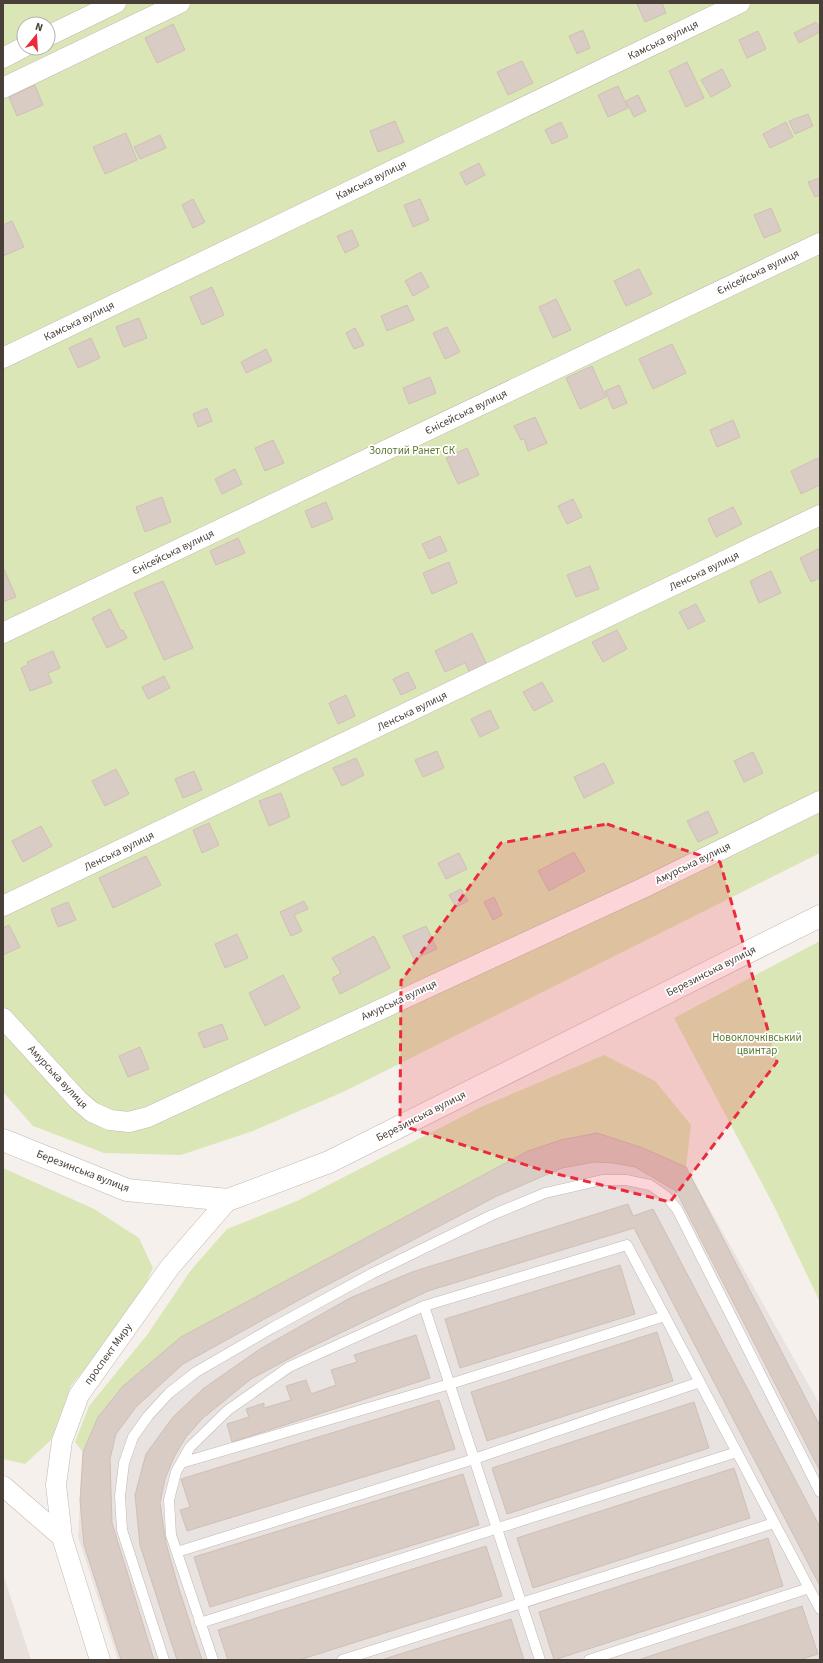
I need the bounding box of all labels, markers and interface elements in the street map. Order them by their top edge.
north arrow [16,16,56,56]
street label: Камська вулиця [625,16,701,64]
text: N [33,19,45,35]
street label: Камська вулиця [333,156,409,204]
street label: Єнісейська вулиця [714,246,802,298]
street label: Камська вулиця [41,297,117,345]
street label: Єнісейська вулиця [422,386,510,438]
park label: Золотий Ранет СК [369,443,456,458]
street label: Єнісейська вулиця [129,526,217,578]
street label: Ленська вулиця [666,547,742,595]
street label: Ленська вулиця [374,687,450,735]
street label: Ленська вулиця [81,827,157,875]
street label: Амурська вулиця [653,838,733,888]
street label: Березинська вулиця [664,942,758,1000]
street label: Амурська вулиця [359,976,439,1024]
park label: Новоклочківський цвинтар [712,1030,802,1058]
street label: Амурська вулиця [24,1042,92,1112]
street label: Березинська вулиця [374,1087,468,1145]
street label: Березинська вулиця [34,1146,132,1196]
street label: проспект Миру [81,1320,135,1388]

